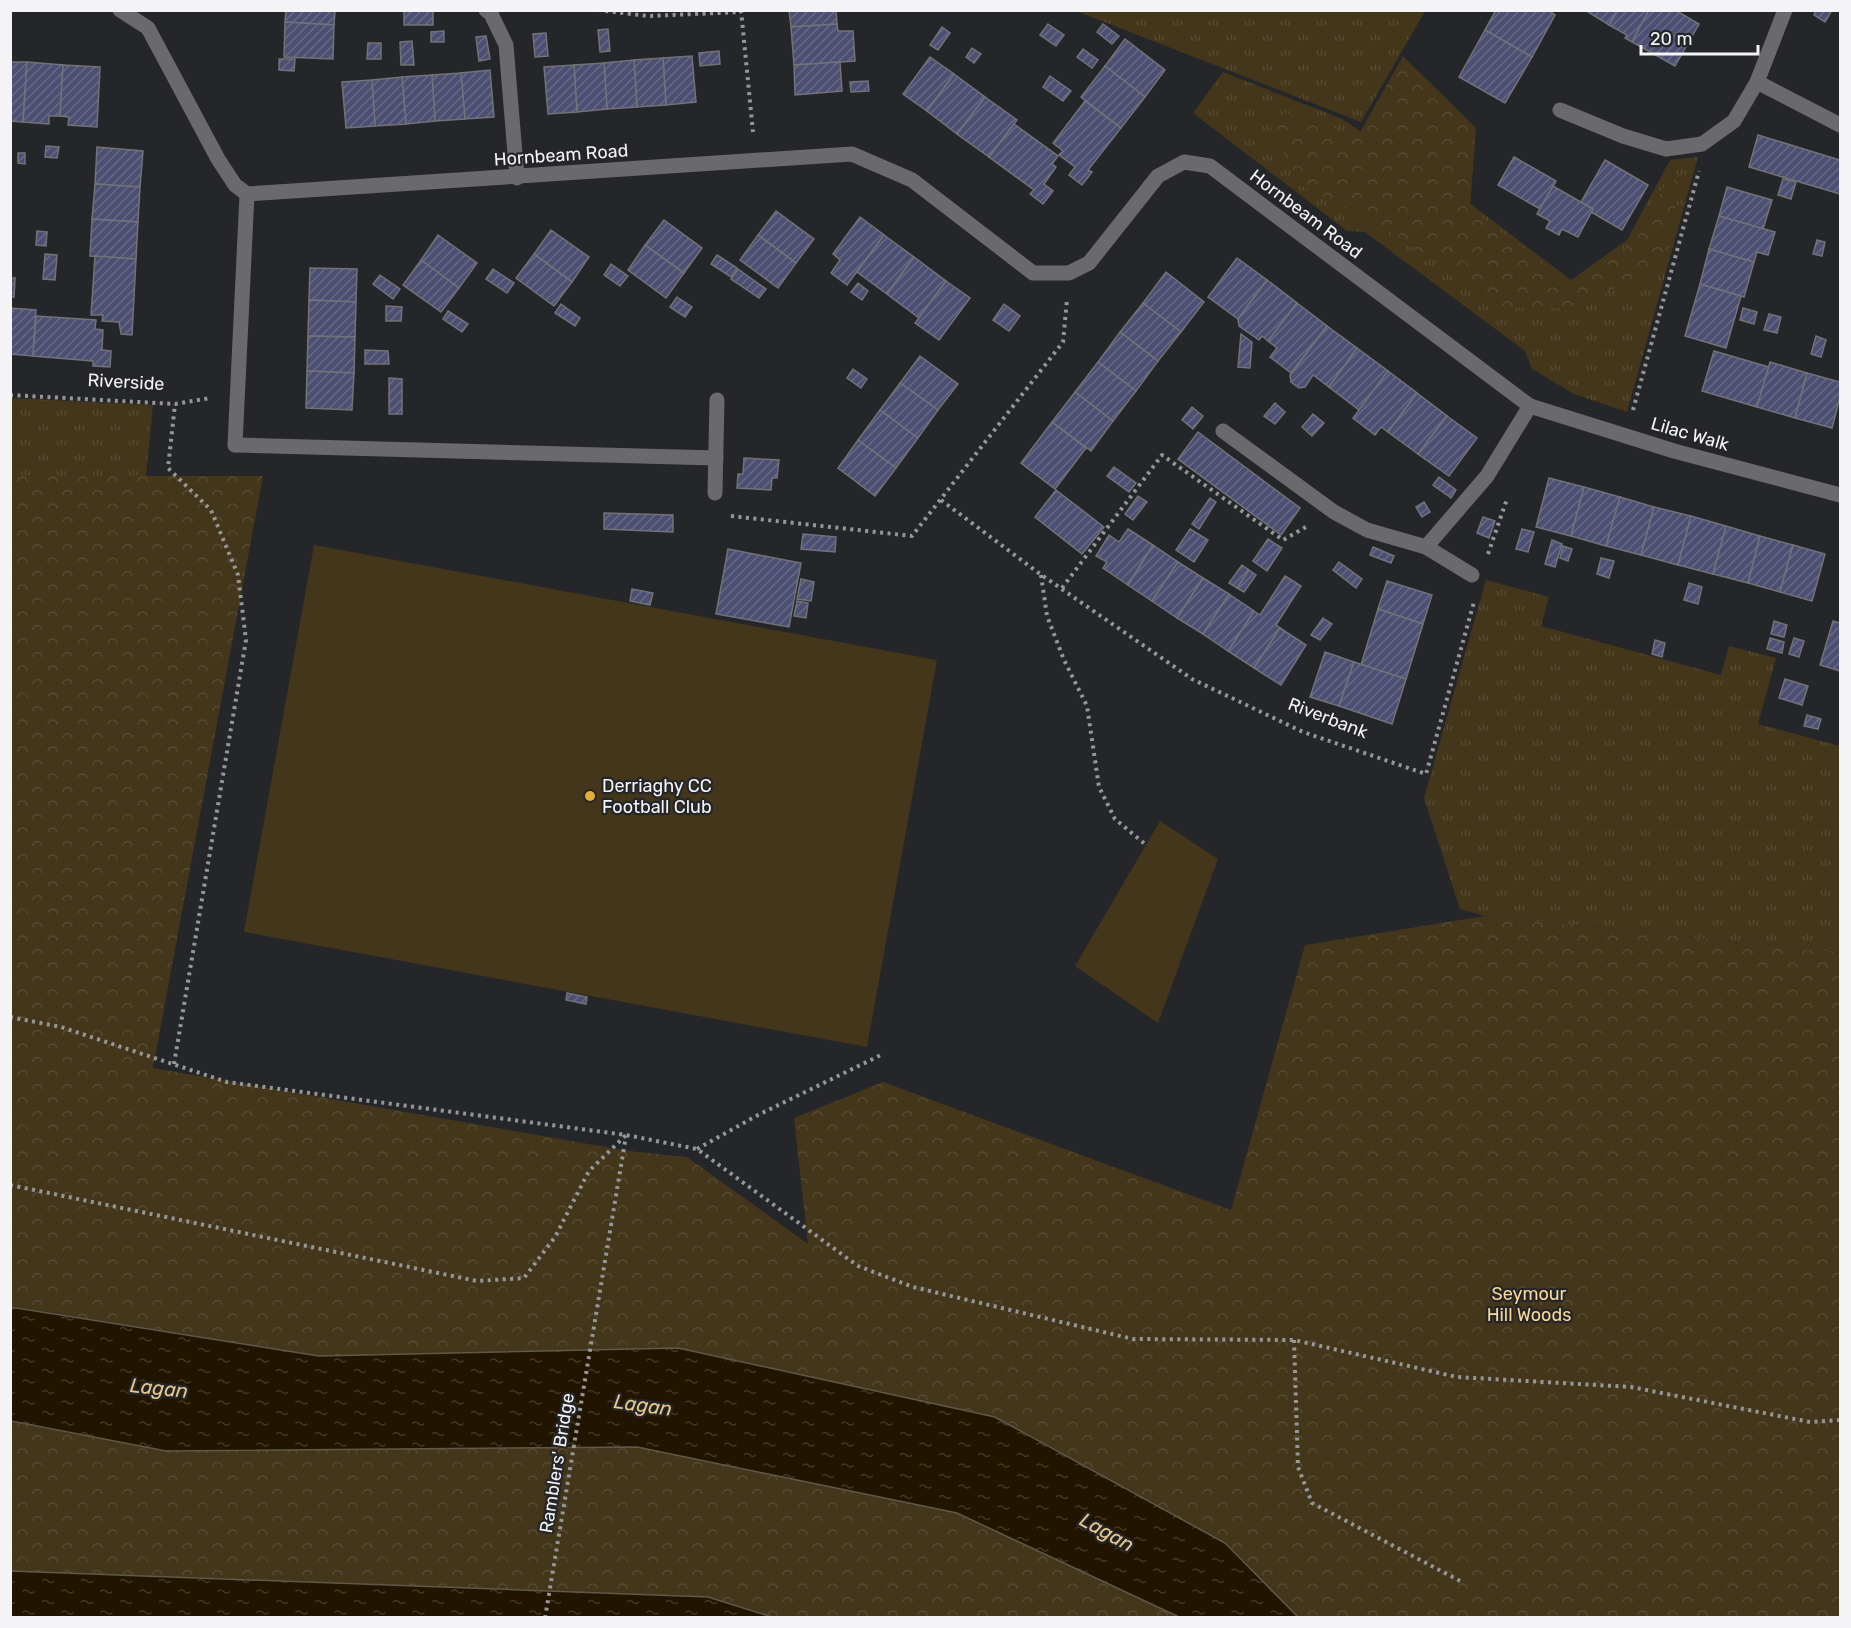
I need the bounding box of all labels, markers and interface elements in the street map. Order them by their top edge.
scale bar [1641,18,1758,56]
text: 20 m [1650,28,1692,50]
street label: Hornbeam Road [493,139,629,171]
street label: Hornbeam Road [1246,165,1366,263]
street label: Riverside [87,369,165,395]
street label: Lilac Walk [1648,412,1732,456]
street label: Riverbank [1285,693,1372,743]
place label: Derriaghy CC Football Club [602,775,712,818]
marker: Derriaghy CC Football Club [583,789,597,803]
park label: Seymour Hill Woods [1487,1283,1571,1326]
water label: Lagan [129,1373,189,1403]
water label: Lagan [612,1389,674,1421]
street label: Ramblers' Bridge [535,1391,579,1535]
water label: Lagan [1076,1507,1138,1557]

